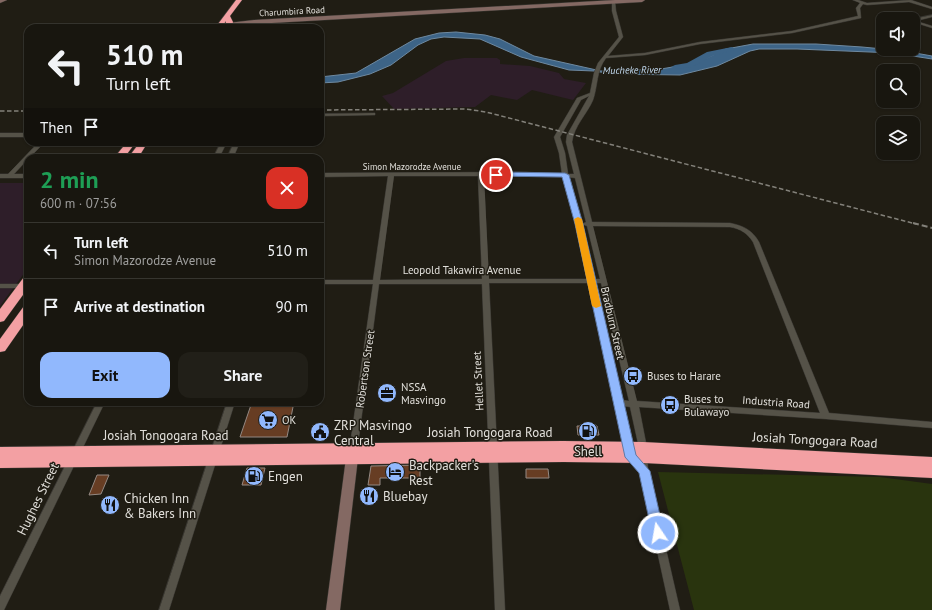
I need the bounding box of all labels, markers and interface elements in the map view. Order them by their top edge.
street label: Charumbira Road [259,4,325,18]
map controls [876,12,920,160]
button: sound [876,12,920,56]
text: 510 m [106,36,183,73]
icon: left [40,40,92,92]
water label: Mucheke River [603,63,662,77]
button: search [876,64,920,108]
text: Turn left [106,72,171,95]
icon: arrive [80,116,102,138]
button: layers [876,116,920,160]
text: Then [40,118,72,137]
pin [479,158,513,192]
street label: Simon Mazorodze Avenue [363,161,462,172]
text: 2 min [40,164,99,195]
icon: arrive [485,164,507,186]
button: close [266,167,308,209]
text: 600 m · 07:56 [40,195,117,212]
text: Turn left [74,233,128,252]
icon: left [40,240,62,262]
text: 510 m [267,241,308,260]
text: Simon Mazorodze Avenue [74,252,216,269]
street label: Leopold Takawira Avenue [403,263,522,277]
street label: Bradburn Street [598,285,628,361]
icon: arrive [40,296,62,318]
text: Arrive at destination [74,297,205,316]
text: 90 m [275,297,308,316]
street label: Robertson Street [353,329,377,409]
street label: Hellet Street [469,351,487,411]
button: Exit [40,352,170,398]
button: Share [178,352,308,398]
bus stop icon: Buses to Harare [622,365,644,387]
place label: Buses to Harare [647,369,721,383]
place label: NSSA Masvingo [401,380,446,407]
office icon: NSSA Masvingo [376,382,398,404]
place label: Buses to Bulawayo [684,392,730,419]
street label: Industria Road [742,393,810,411]
bus stop icon: Buses to Bulawayo [659,394,681,416]
supermarket icon: OK [257,409,279,431]
place label: OK [282,413,297,427]
place label: ZRP Masvingo Central [334,417,412,449]
fuel station icon: Shell [577,420,599,442]
public building icon: ZRP Masvingo Central [309,421,331,443]
street label: Josiah Tongogara Road [426,424,553,441]
street label: Josiah Tongogara Road [102,427,229,444]
street label: Josiah Tongogara Road [751,428,878,452]
place label: Shell [574,443,602,460]
place label: Backpacker's Rest [409,457,479,489]
street label: Hughes Street [13,459,63,538]
hotel icon: Backpacker's Rest [384,461,406,483]
fuel station icon: Engen [243,465,265,487]
place label: Engen [268,468,303,485]
restaurant icon: Bluebay [358,485,380,507]
place label: Bluebay [383,488,428,505]
place label: Chicken Inn & Bakers Inn [124,490,196,522]
restaurant icon: Chicken Inn & Bakers Inn [99,494,121,516]
position arrow [637,512,679,554]

